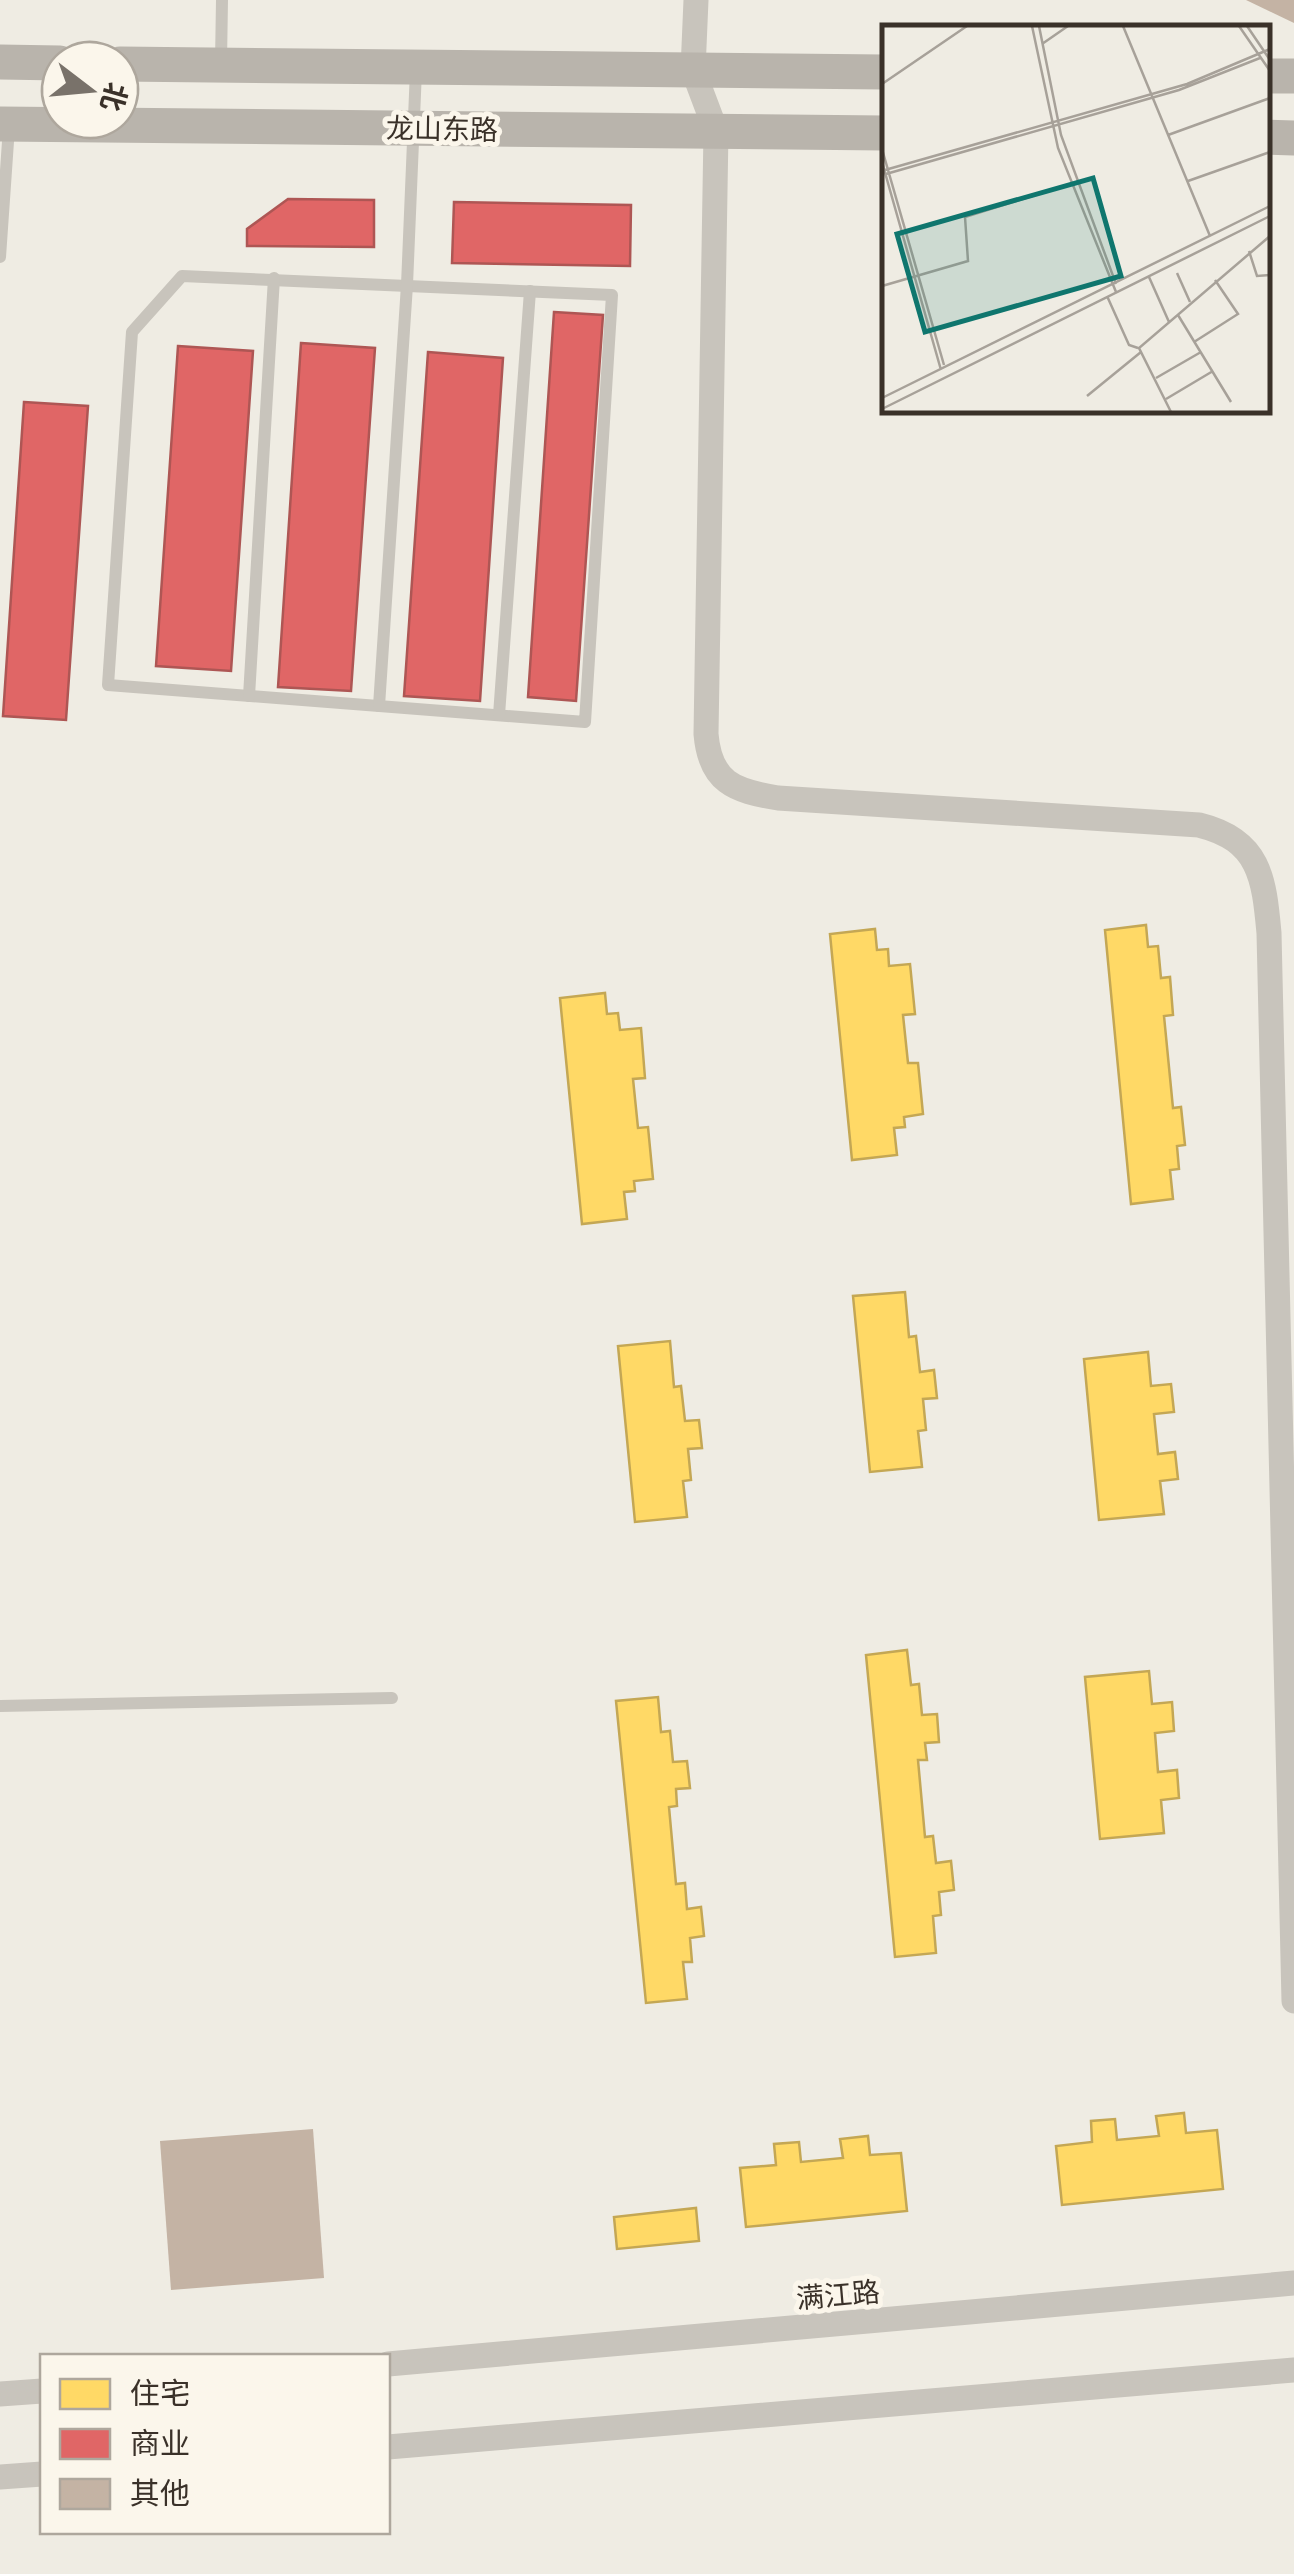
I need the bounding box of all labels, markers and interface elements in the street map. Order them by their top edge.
inset map [882,25,1269,412]
north arrow [40,40,140,140]
text: 北 [94,79,134,115]
street label: 龙山东路 [386,111,498,147]
street label: 满江路 [795,2274,881,2316]
legend [40,2354,390,2534]
text: 住宅 [130,2375,190,2412]
text: 商业 [130,2425,190,2462]
text: 其他 [130,2475,190,2512]

